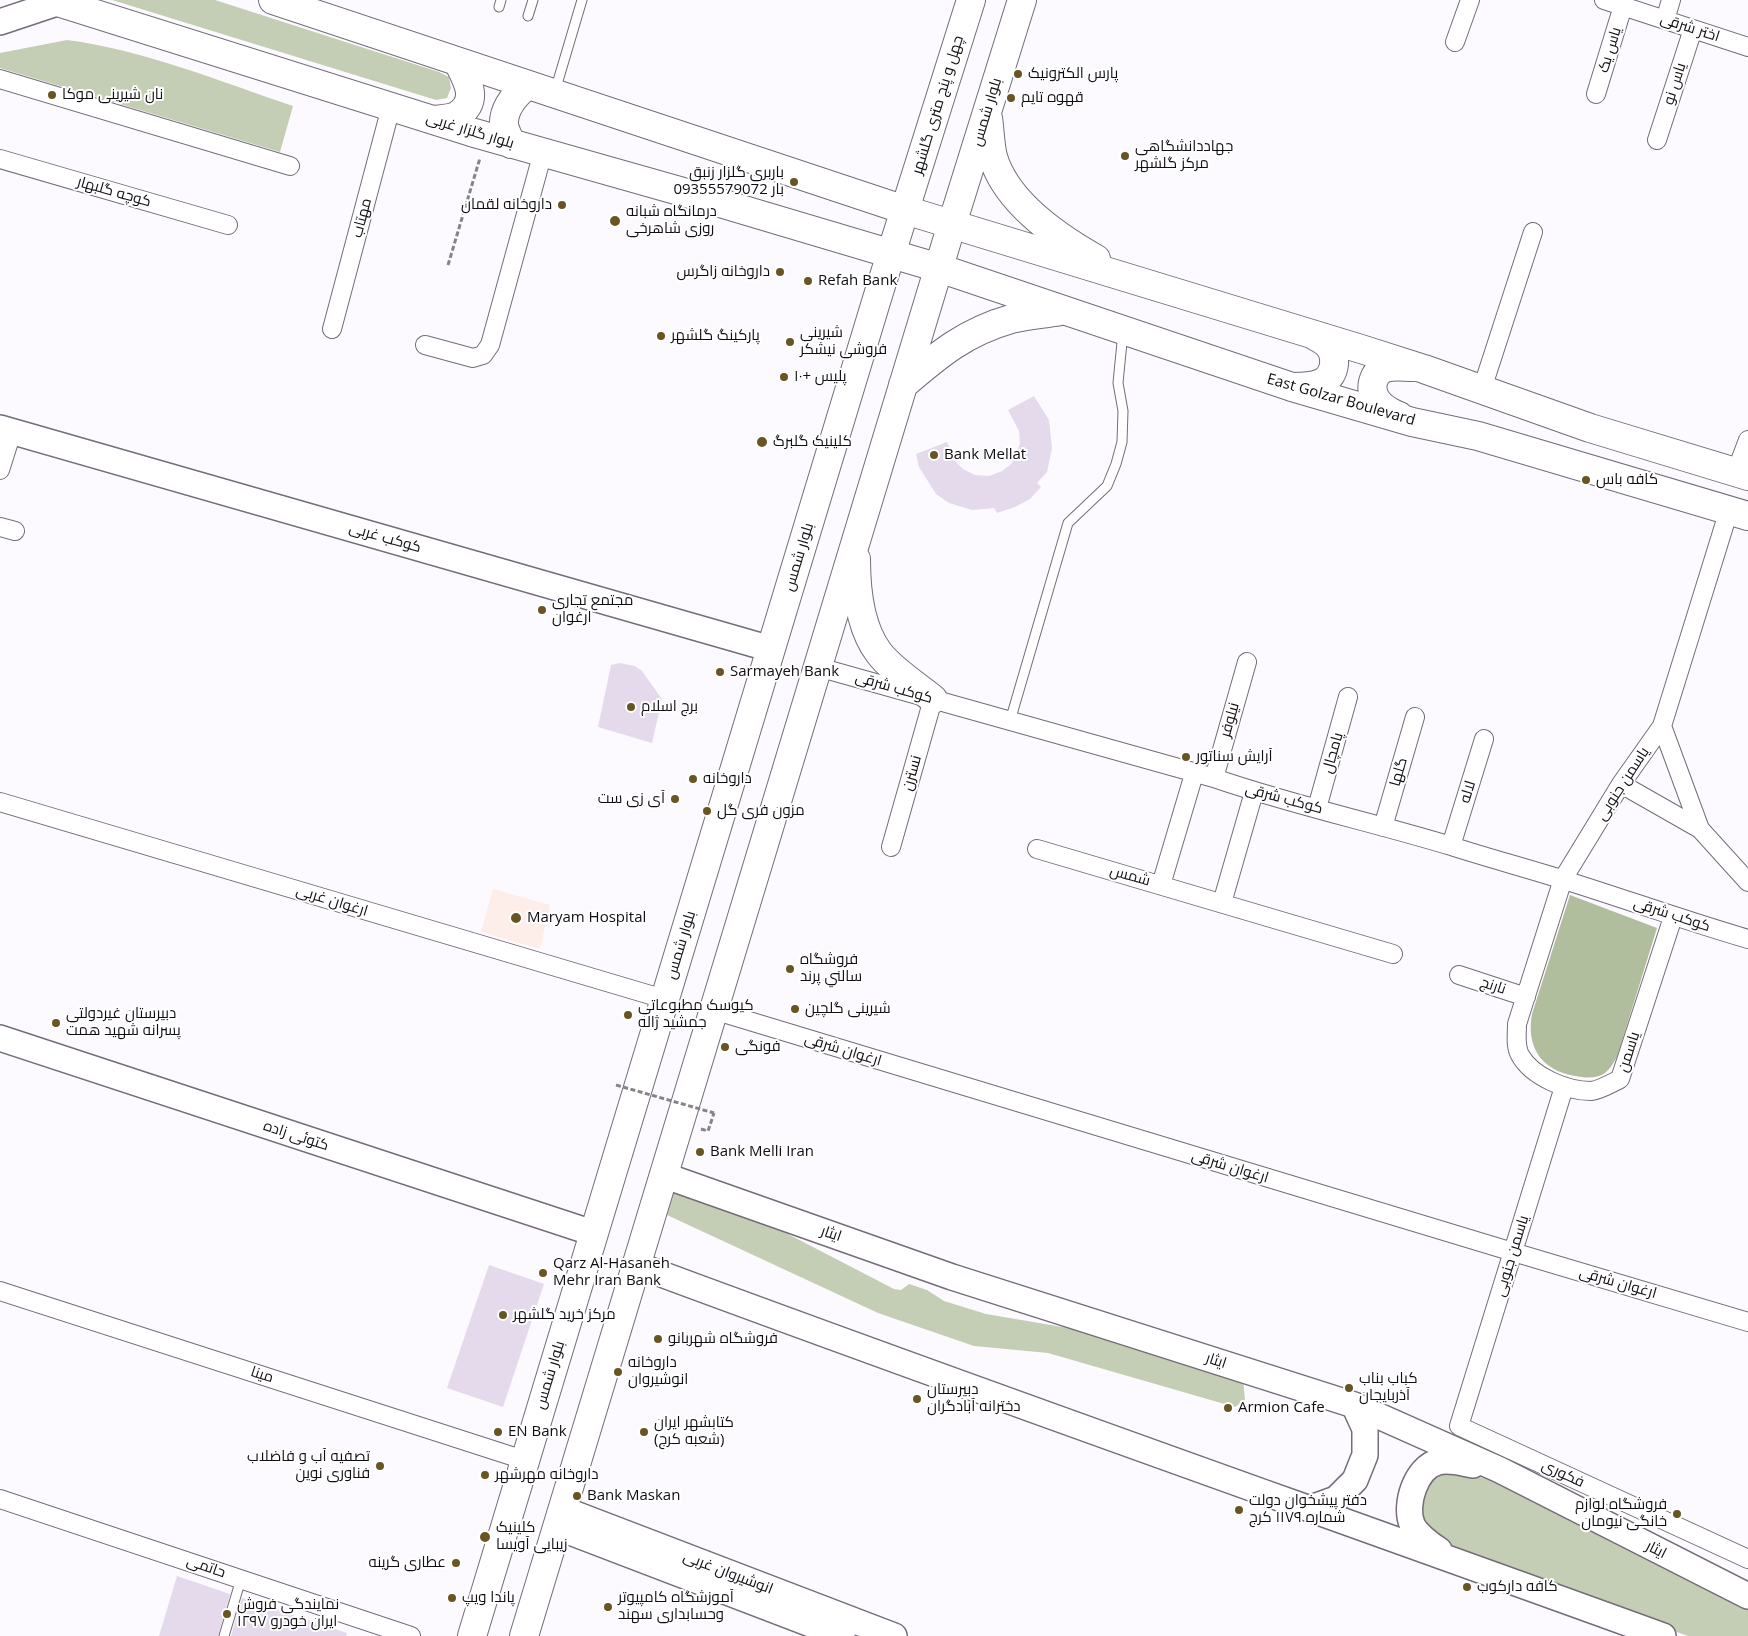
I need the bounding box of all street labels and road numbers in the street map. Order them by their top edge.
street label: اختر شرقی [1658,10,1722,46]
street label: یاس یک [1595,25,1625,75]
street label: چهل و پنج متری گلشهر [908,33,968,177]
street label: یاس نو [1660,61,1690,107]
street label: بلوار شمس [968,76,1006,148]
street label: بلوار گلزار غربی [424,109,516,153]
street label: کوچه گلبهار [75,173,153,211]
street label: مهتاب [348,196,376,240]
street label: East Golzar Boulevard [1265,370,1417,430]
street label: کوکب غربی [347,519,423,557]
street label: بلوار شمس [780,521,818,593]
street label: کوکب شرقی [853,668,935,708]
street label: نیلوفر [1216,701,1244,739]
street label: پامچال [1319,731,1347,775]
street label: یاسمن جنوبی [1593,744,1653,824]
street label: نسترن [898,753,926,793]
street label: گلها [1386,756,1412,788]
street label: لاله [1456,779,1480,805]
street label: کوکب شرقی [1243,780,1325,818]
street label: شمس [1108,862,1152,890]
street label: ارغوان غربی [294,882,370,920]
street label: کوکب شرقی [1631,894,1713,936]
street label: بلوار شمس [662,909,700,981]
street label: نارنج [1478,973,1508,999]
street label: ارغوان شرقی [802,1030,884,1070]
street label: یاسمن [1614,1030,1644,1074]
street label: کتوئی زاده [261,1117,331,1155]
street label: ارغوان شرقی [1189,1147,1271,1187]
street label: یاسمن جنوبی [1491,1213,1533,1299]
street label: ایثار [818,1222,844,1246]
street label: ارغوان شرقی [1577,1263,1659,1303]
street label: بلوار شمس [531,1339,569,1411]
street label: ایثار [1203,1349,1229,1373]
street label: مینا [248,1363,276,1387]
street label: فکوری [1539,1456,1587,1492]
street label: ایثار [1643,1537,1669,1563]
street label: انوشیروان غربی [681,1548,775,1598]
street label: حاتمی [184,1552,228,1582]

